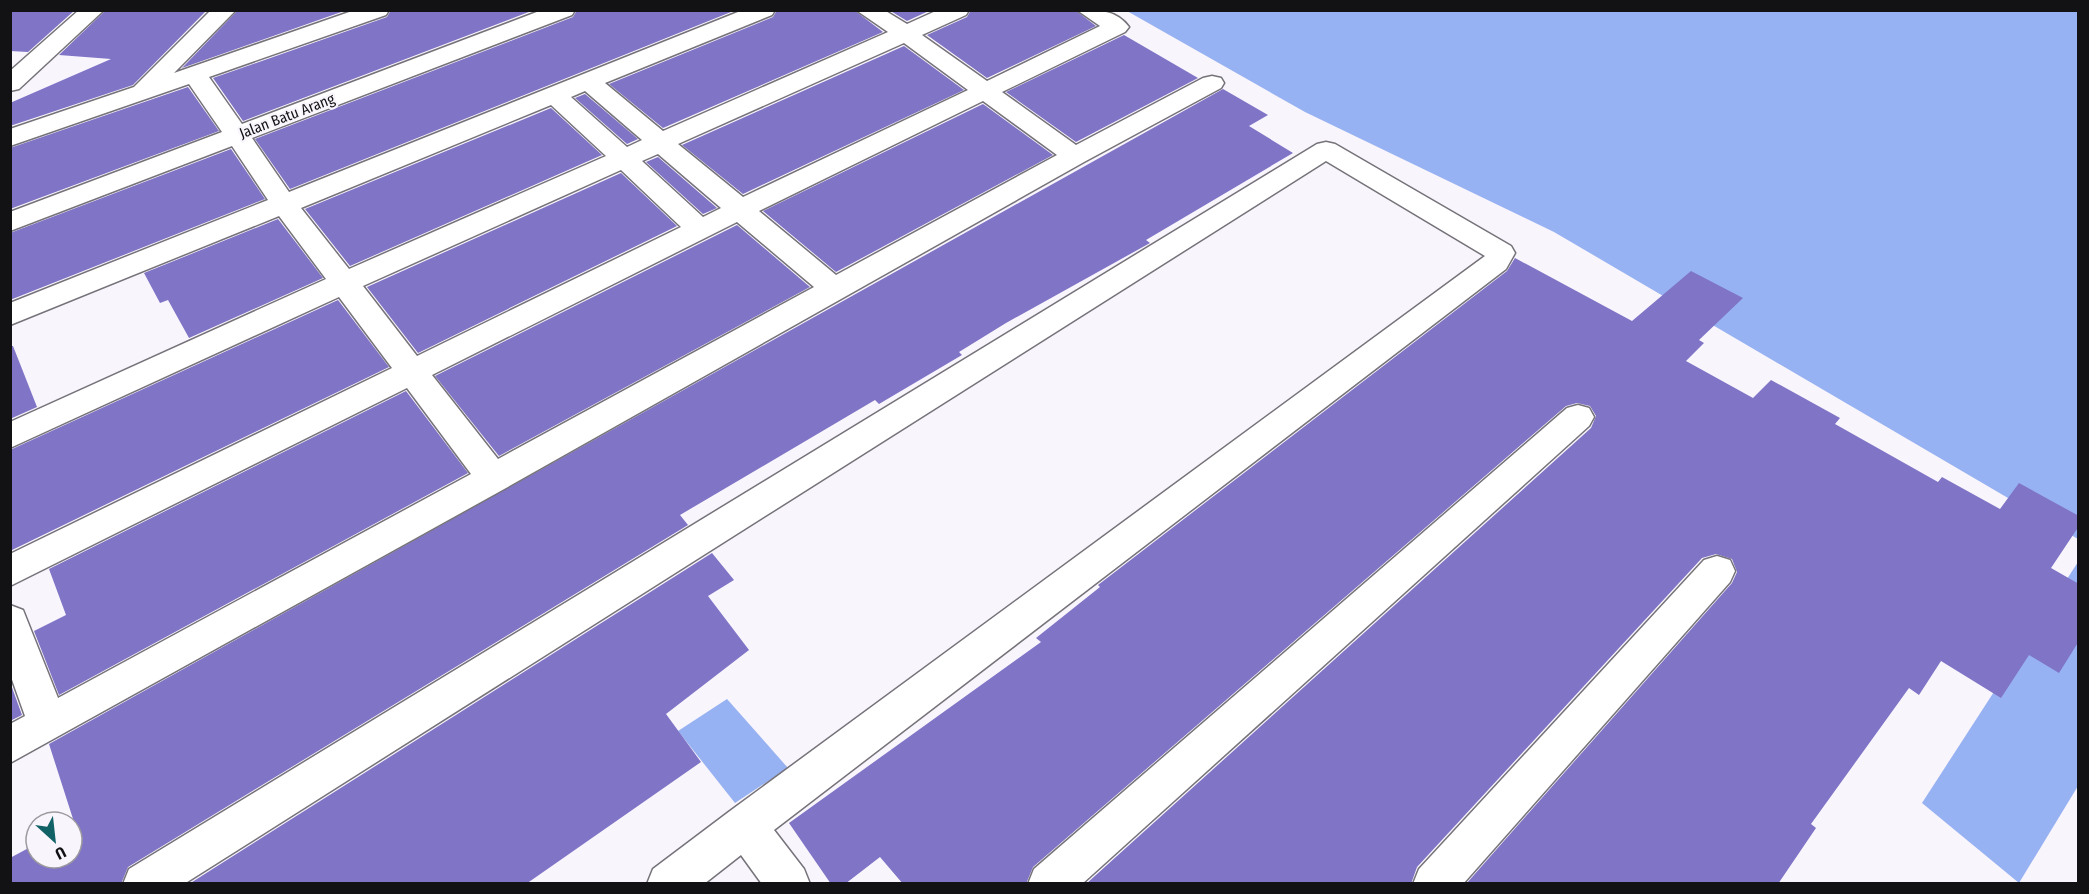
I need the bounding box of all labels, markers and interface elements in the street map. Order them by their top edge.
street label: Jalan Batu Arang [237,90,337,142]
north arrow [24,810,84,870]
text: U [52,842,69,864]

